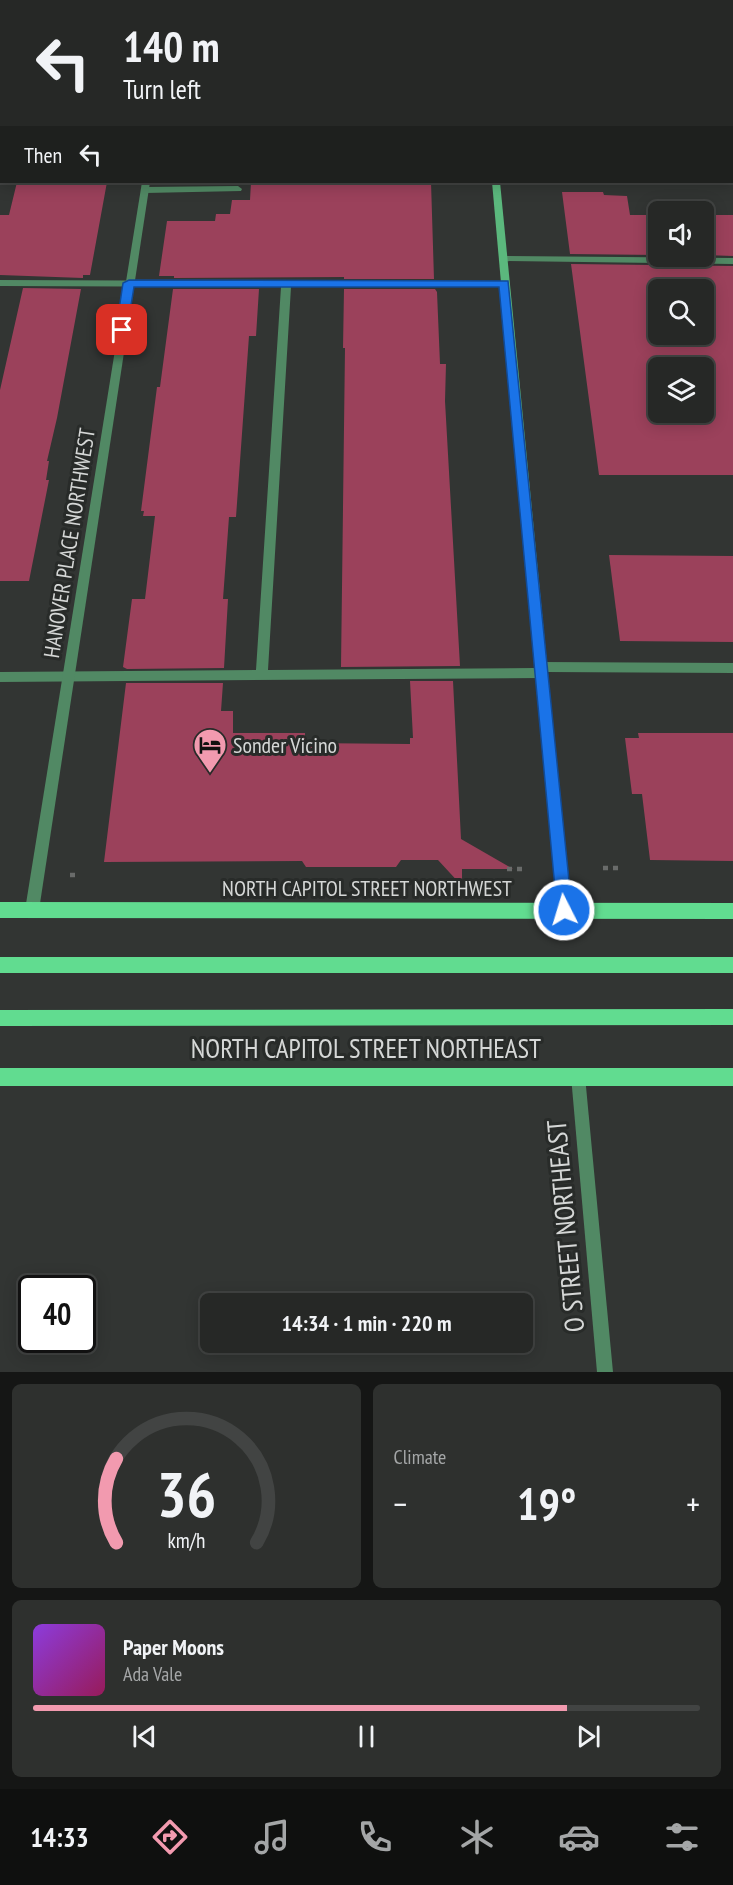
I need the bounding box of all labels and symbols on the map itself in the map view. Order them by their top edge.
pin [96,304,147,355]
street label: HANOVER PLACE NORTHWEST [37,426,101,660]
hotel icon: Sonder Vicino [192,727,228,774]
place label: Sonder Vicino [233,731,337,759]
street label: NORTH CAPITOL STREET NORTHWEST [222,874,512,902]
position arrow [532,878,596,942]
street label: NORTH CAPITOL STREET NORTHEAST [191,1031,541,1065]
street label: O STREET NORTHEAST [539,1119,591,1334]
speed limit sign: 40 [18,1275,96,1353]

